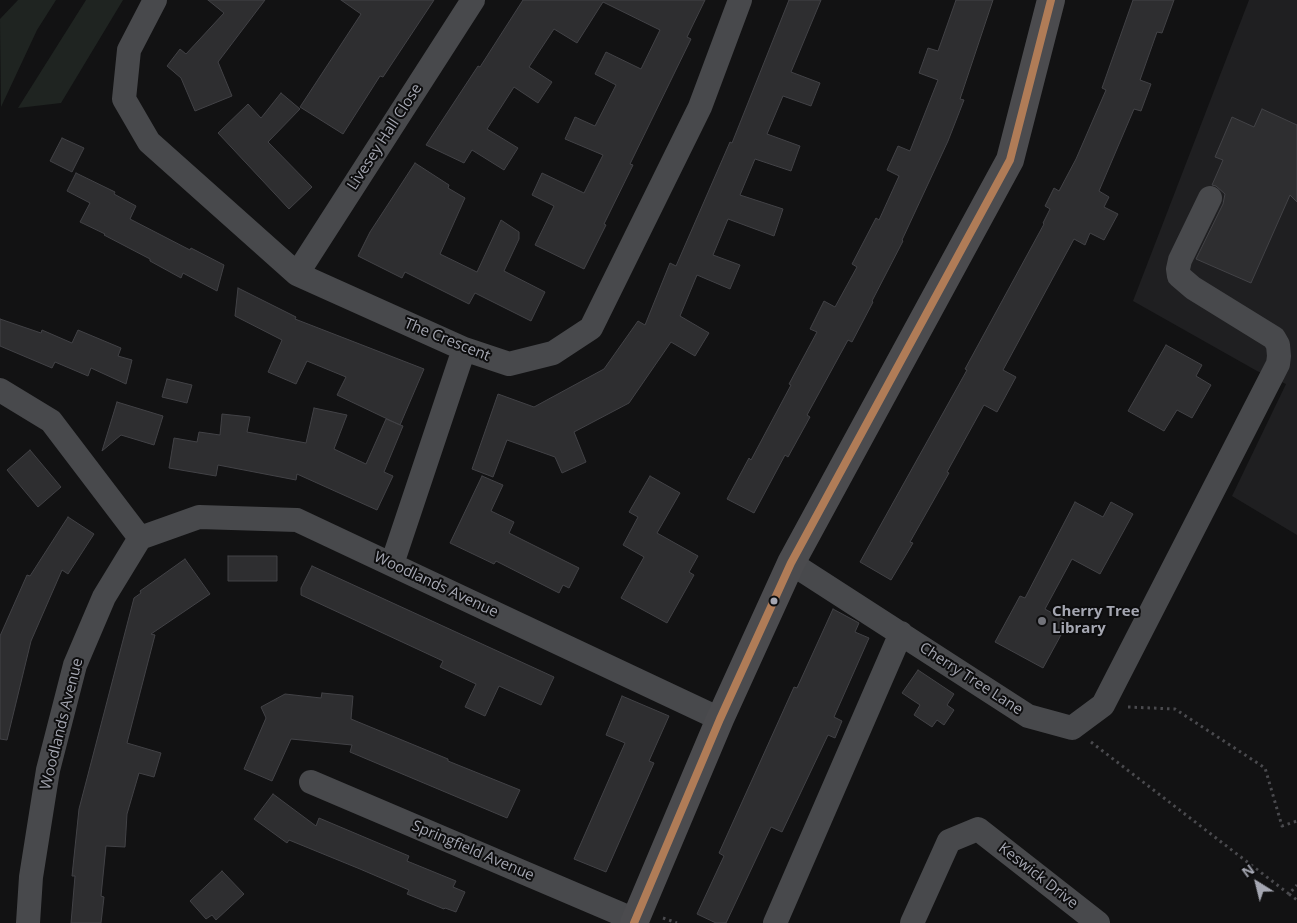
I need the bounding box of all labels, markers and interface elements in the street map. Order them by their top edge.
street label: Livesey Hall Close [344,80,426,194]
street label: The Crescent [401,315,493,365]
street label: Woodlands Avenue [371,548,501,622]
unlabelled marker [769,596,779,606]
place label: Cherry Tree Library [1052,603,1140,638]
marker: Cherry Tree Library [1036,615,1048,627]
street label: Cherry Tree Lane [916,639,1026,719]
street label: Woodlands Avenue [37,656,87,792]
street label: Springfield Avenue [409,817,537,885]
street label: Keswick Drive [995,839,1081,913]
north arrow [1232,858,1282,908]
text: N [1238,859,1258,881]

